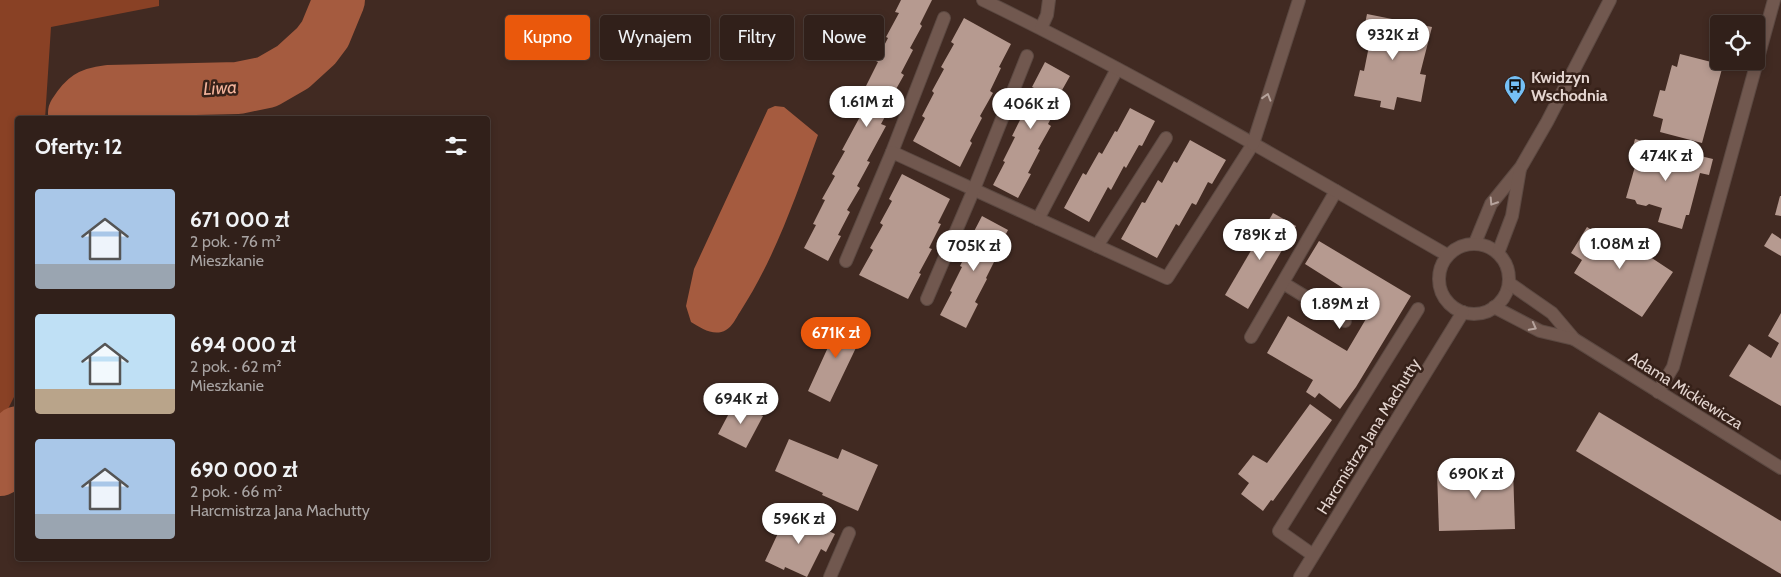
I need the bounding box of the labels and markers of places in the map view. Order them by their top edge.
pin: 932K zł [1347,18,1439,61]
place label: Kwidzyn Wschodnia [1531,68,1608,105]
bus stop icon: Kwidzyn Wschodnia [1503,74,1527,105]
pin: 1.61M zł [815,86,919,128]
pin: 406K zł [985,88,1077,130]
pin: 474K zł [1620,140,1712,182]
pin: 789K zł [1214,218,1306,261]
pin: 1.08M zł [1568,228,1672,270]
pin: 705K zł [928,230,1020,272]
pin: 1.89M zł [1288,288,1392,330]
pin: 671K zł [790,316,882,359]
pin: 694K zł [695,382,787,425]
pin: 690K zł [1430,458,1522,500]
pin: 596K zł [753,502,845,545]

